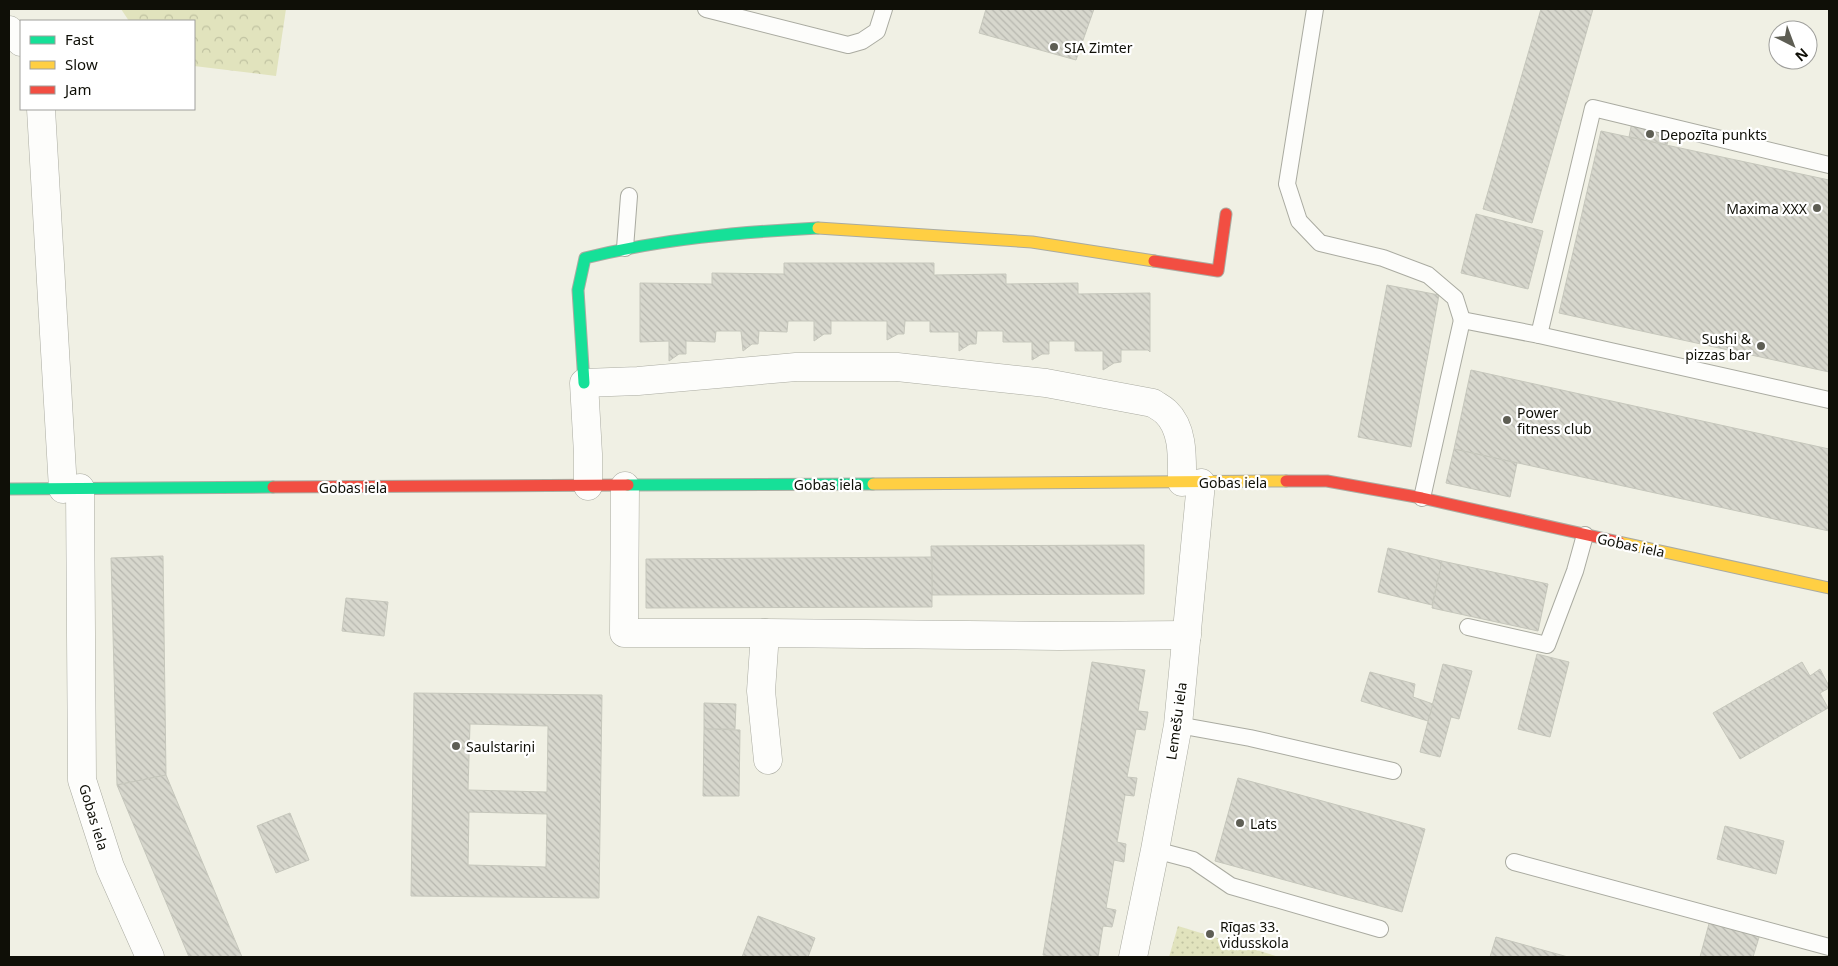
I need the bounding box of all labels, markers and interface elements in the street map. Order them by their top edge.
legend [20,20,195,110]
north arrow [1768,20,1818,70]
text: Fast [65,29,94,49]
place label: SIA Zimter [1064,38,1133,57]
marker: SIA Zimter [1048,41,1060,53]
text: N [1791,44,1813,66]
text: Slow [65,54,98,74]
text: Jam [63,79,92,99]
place label: Depozīta punkts [1660,125,1767,144]
marker: Depozīta punkts [1644,128,1656,140]
place label: Maxima XXX [1726,199,1808,218]
marker: Maxima XXX [1811,202,1823,214]
place label: Sushi & pizzas bar [1685,329,1752,364]
marker: Sushi & pizzas bar [1755,340,1767,352]
place label: Power fitness club [1517,403,1592,438]
marker: Power fitness club [1501,414,1513,426]
street label: Gobas iela [1199,473,1267,492]
street label: Gobas iela [794,475,862,494]
street label: Gobas iela [319,478,387,497]
street label: Gobas iela [1596,529,1666,561]
street label: Lemešu iela [1161,681,1191,761]
place label: Saulstariņi [466,737,535,756]
marker: Saulstariņi [450,740,462,752]
street label: Gobas iela [75,781,113,853]
place label: Lats [1250,814,1277,833]
marker: Lats [1234,817,1246,829]
place label: Rīgas 33. vidusskola [1220,917,1289,952]
marker: Rīgas 33. vidusskola [1204,928,1216,940]

